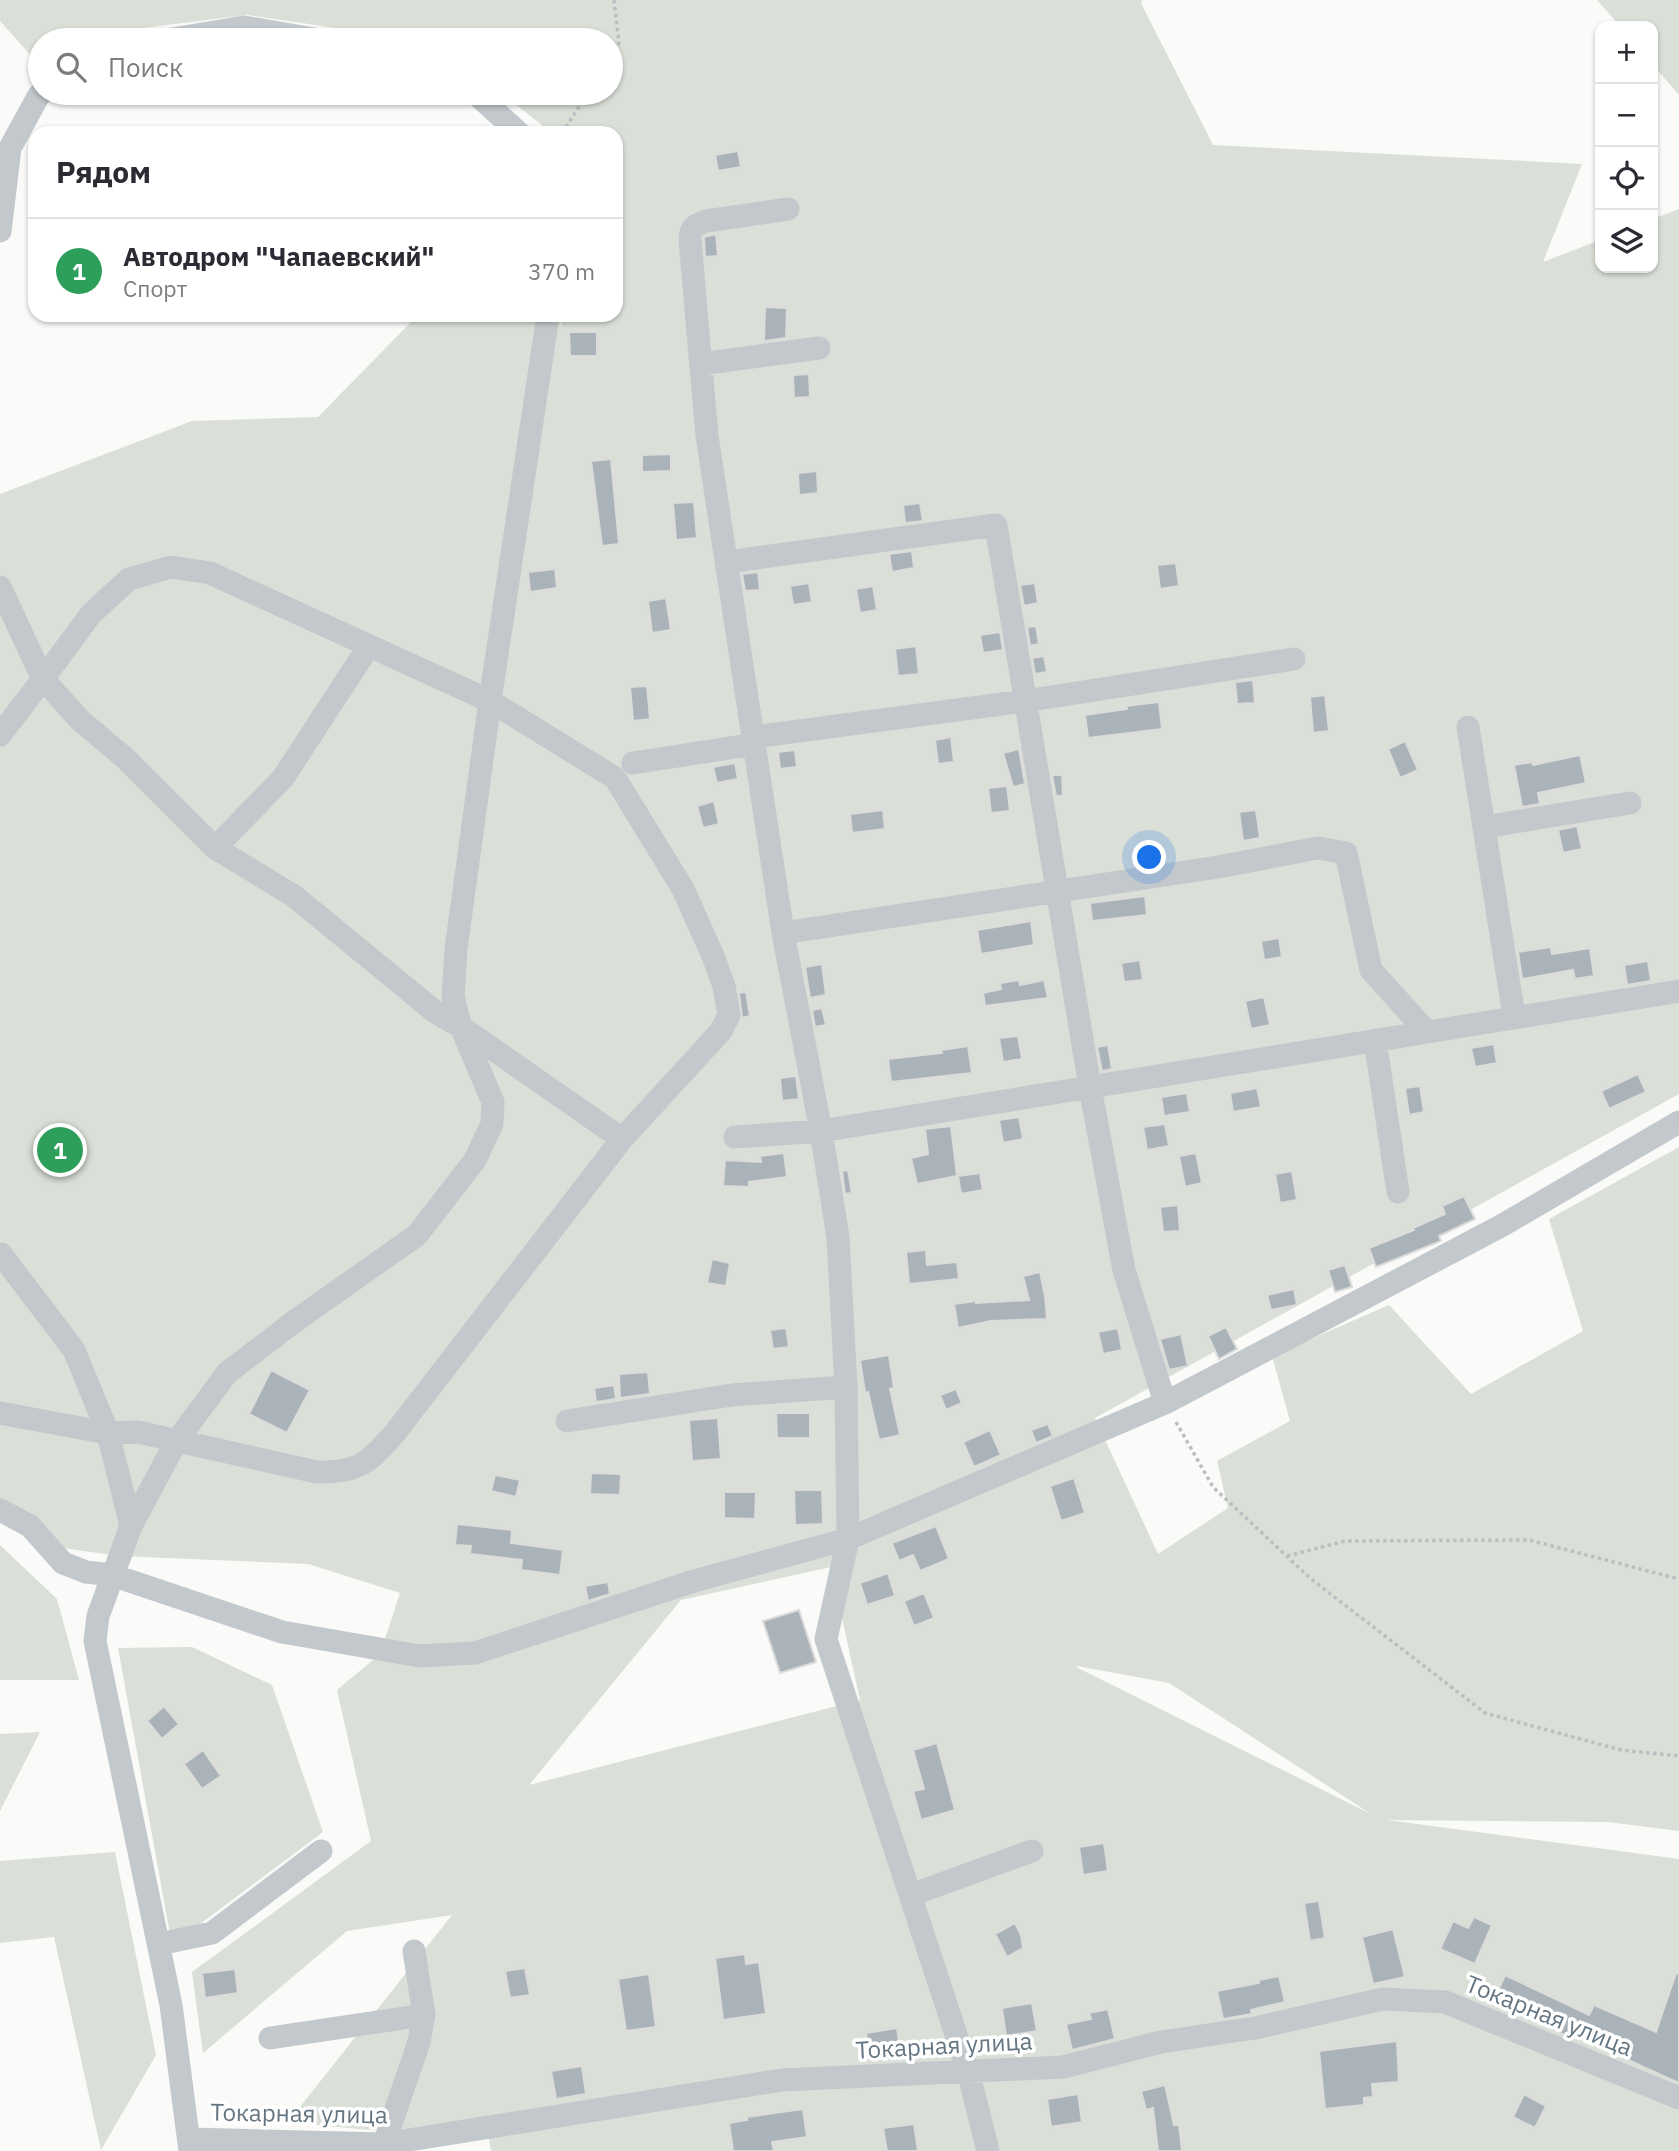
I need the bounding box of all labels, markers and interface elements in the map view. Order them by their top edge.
map controls [1595,21,1658,273]
button: + [1595,21,1658,84]
search box [28,28,623,105]
icon: search [52,48,90,86]
text: Поиск [108,50,183,84]
button: − [1595,84,1658,147]
button: locate [1595,147,1658,210]
text: Рядом [56,152,151,191]
button: layers [1595,210,1658,273]
text: Автодром "Чапаевский" [123,239,434,273]
text: 1 [72,256,86,286]
text: 370 m [528,256,595,286]
text: Спорт [123,273,187,303]
your location [1132,840,1166,874]
pin: 1 [37,1124,83,1176]
street label: Токарная улица [1461,1967,1638,2063]
street label: Токарная улица [855,2024,1033,2066]
street label: Токарная улица [210,2095,388,2131]

